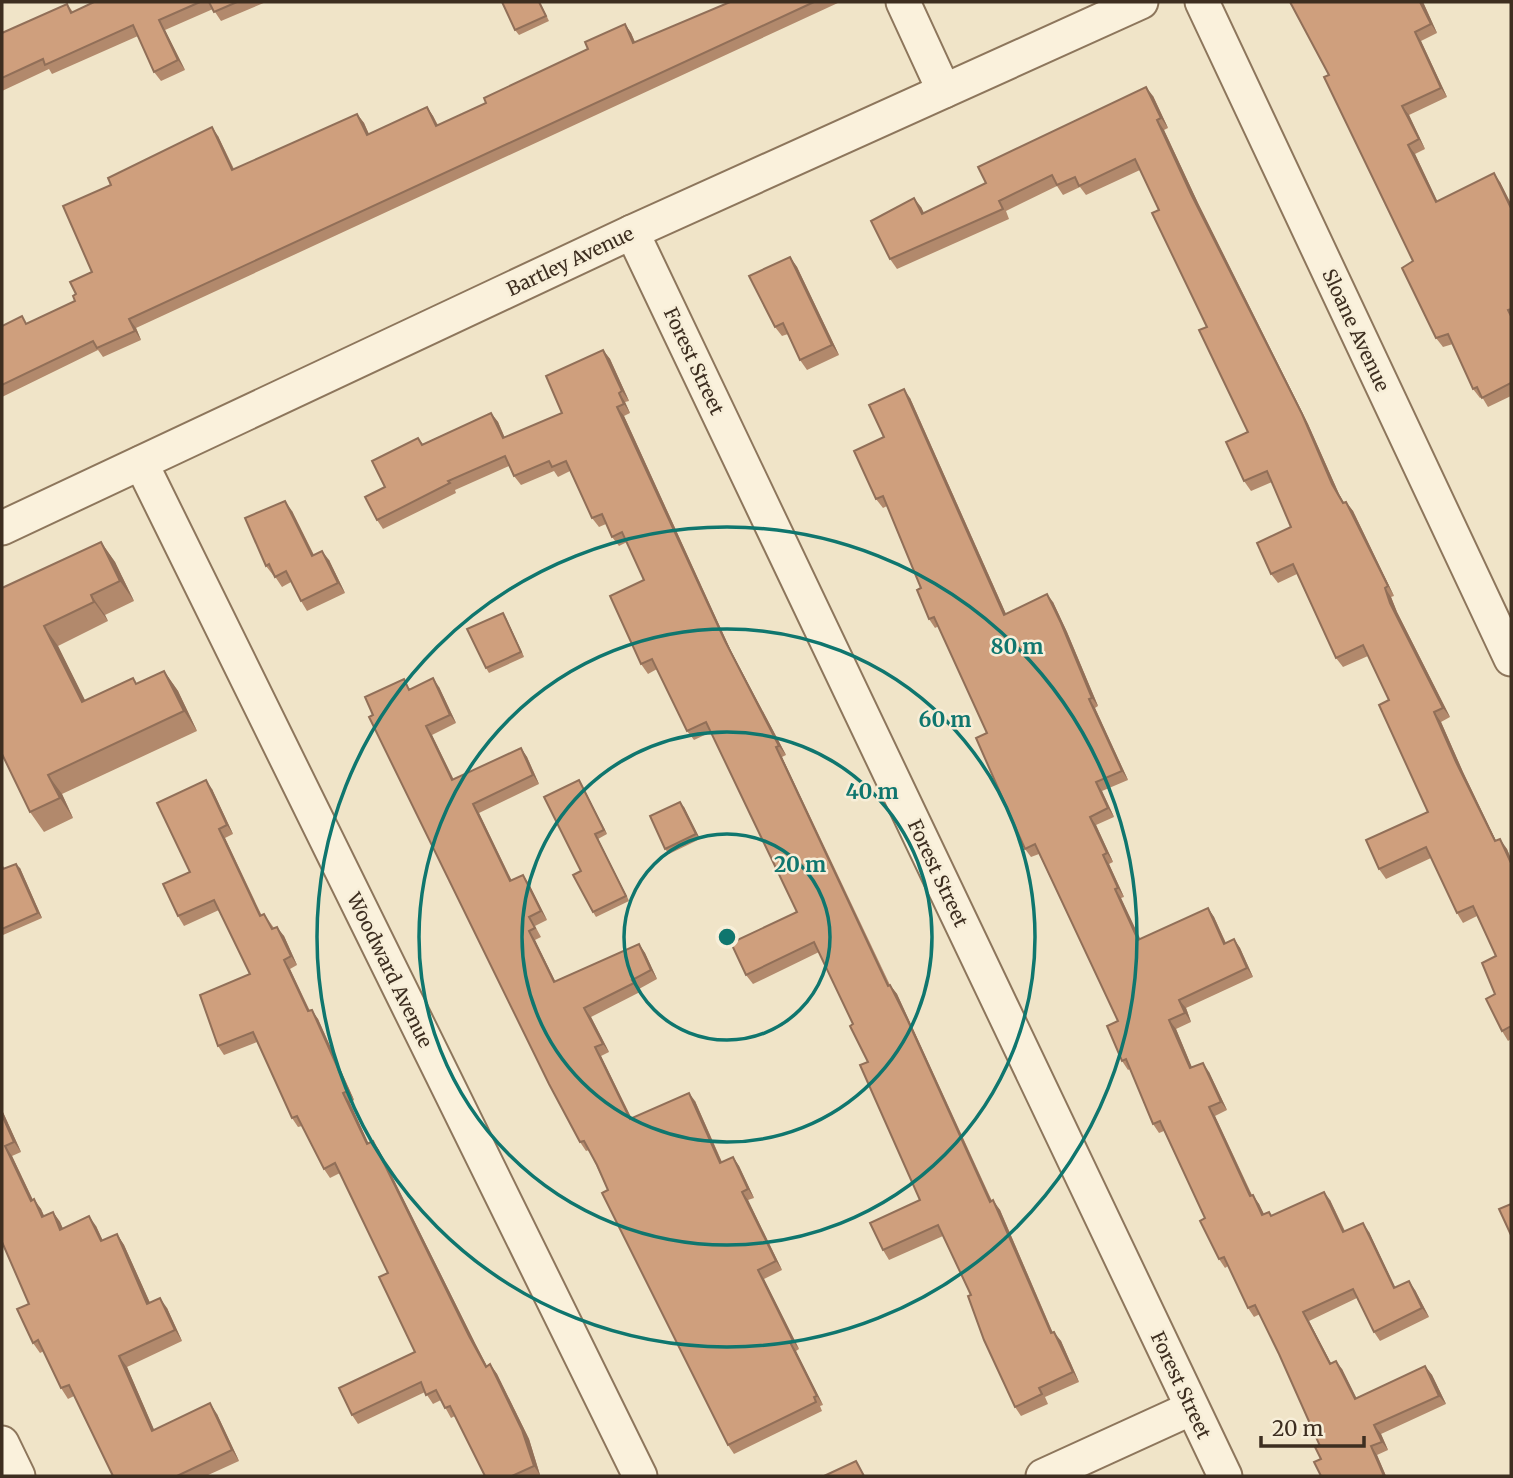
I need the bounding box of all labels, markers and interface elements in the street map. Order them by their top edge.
street label: Bartley Avenue [503,221,637,301]
street label: Sloane Avenue [1317,265,1395,395]
street label: Forest Street [659,304,730,419]
text: 80 m [991,633,1043,660]
text: 60 m [919,706,971,733]
text: 40 m [845,778,899,805]
street label: Forest Street [903,816,974,931]
text: 20 m [774,851,826,878]
street label: Woodward Avenue [342,888,438,1051]
centre of rings [715,925,739,949]
street label: Forest Street [1146,1328,1217,1443]
scale bar [1261,1404,1364,1448]
text: 20 m [1272,1415,1324,1442]

